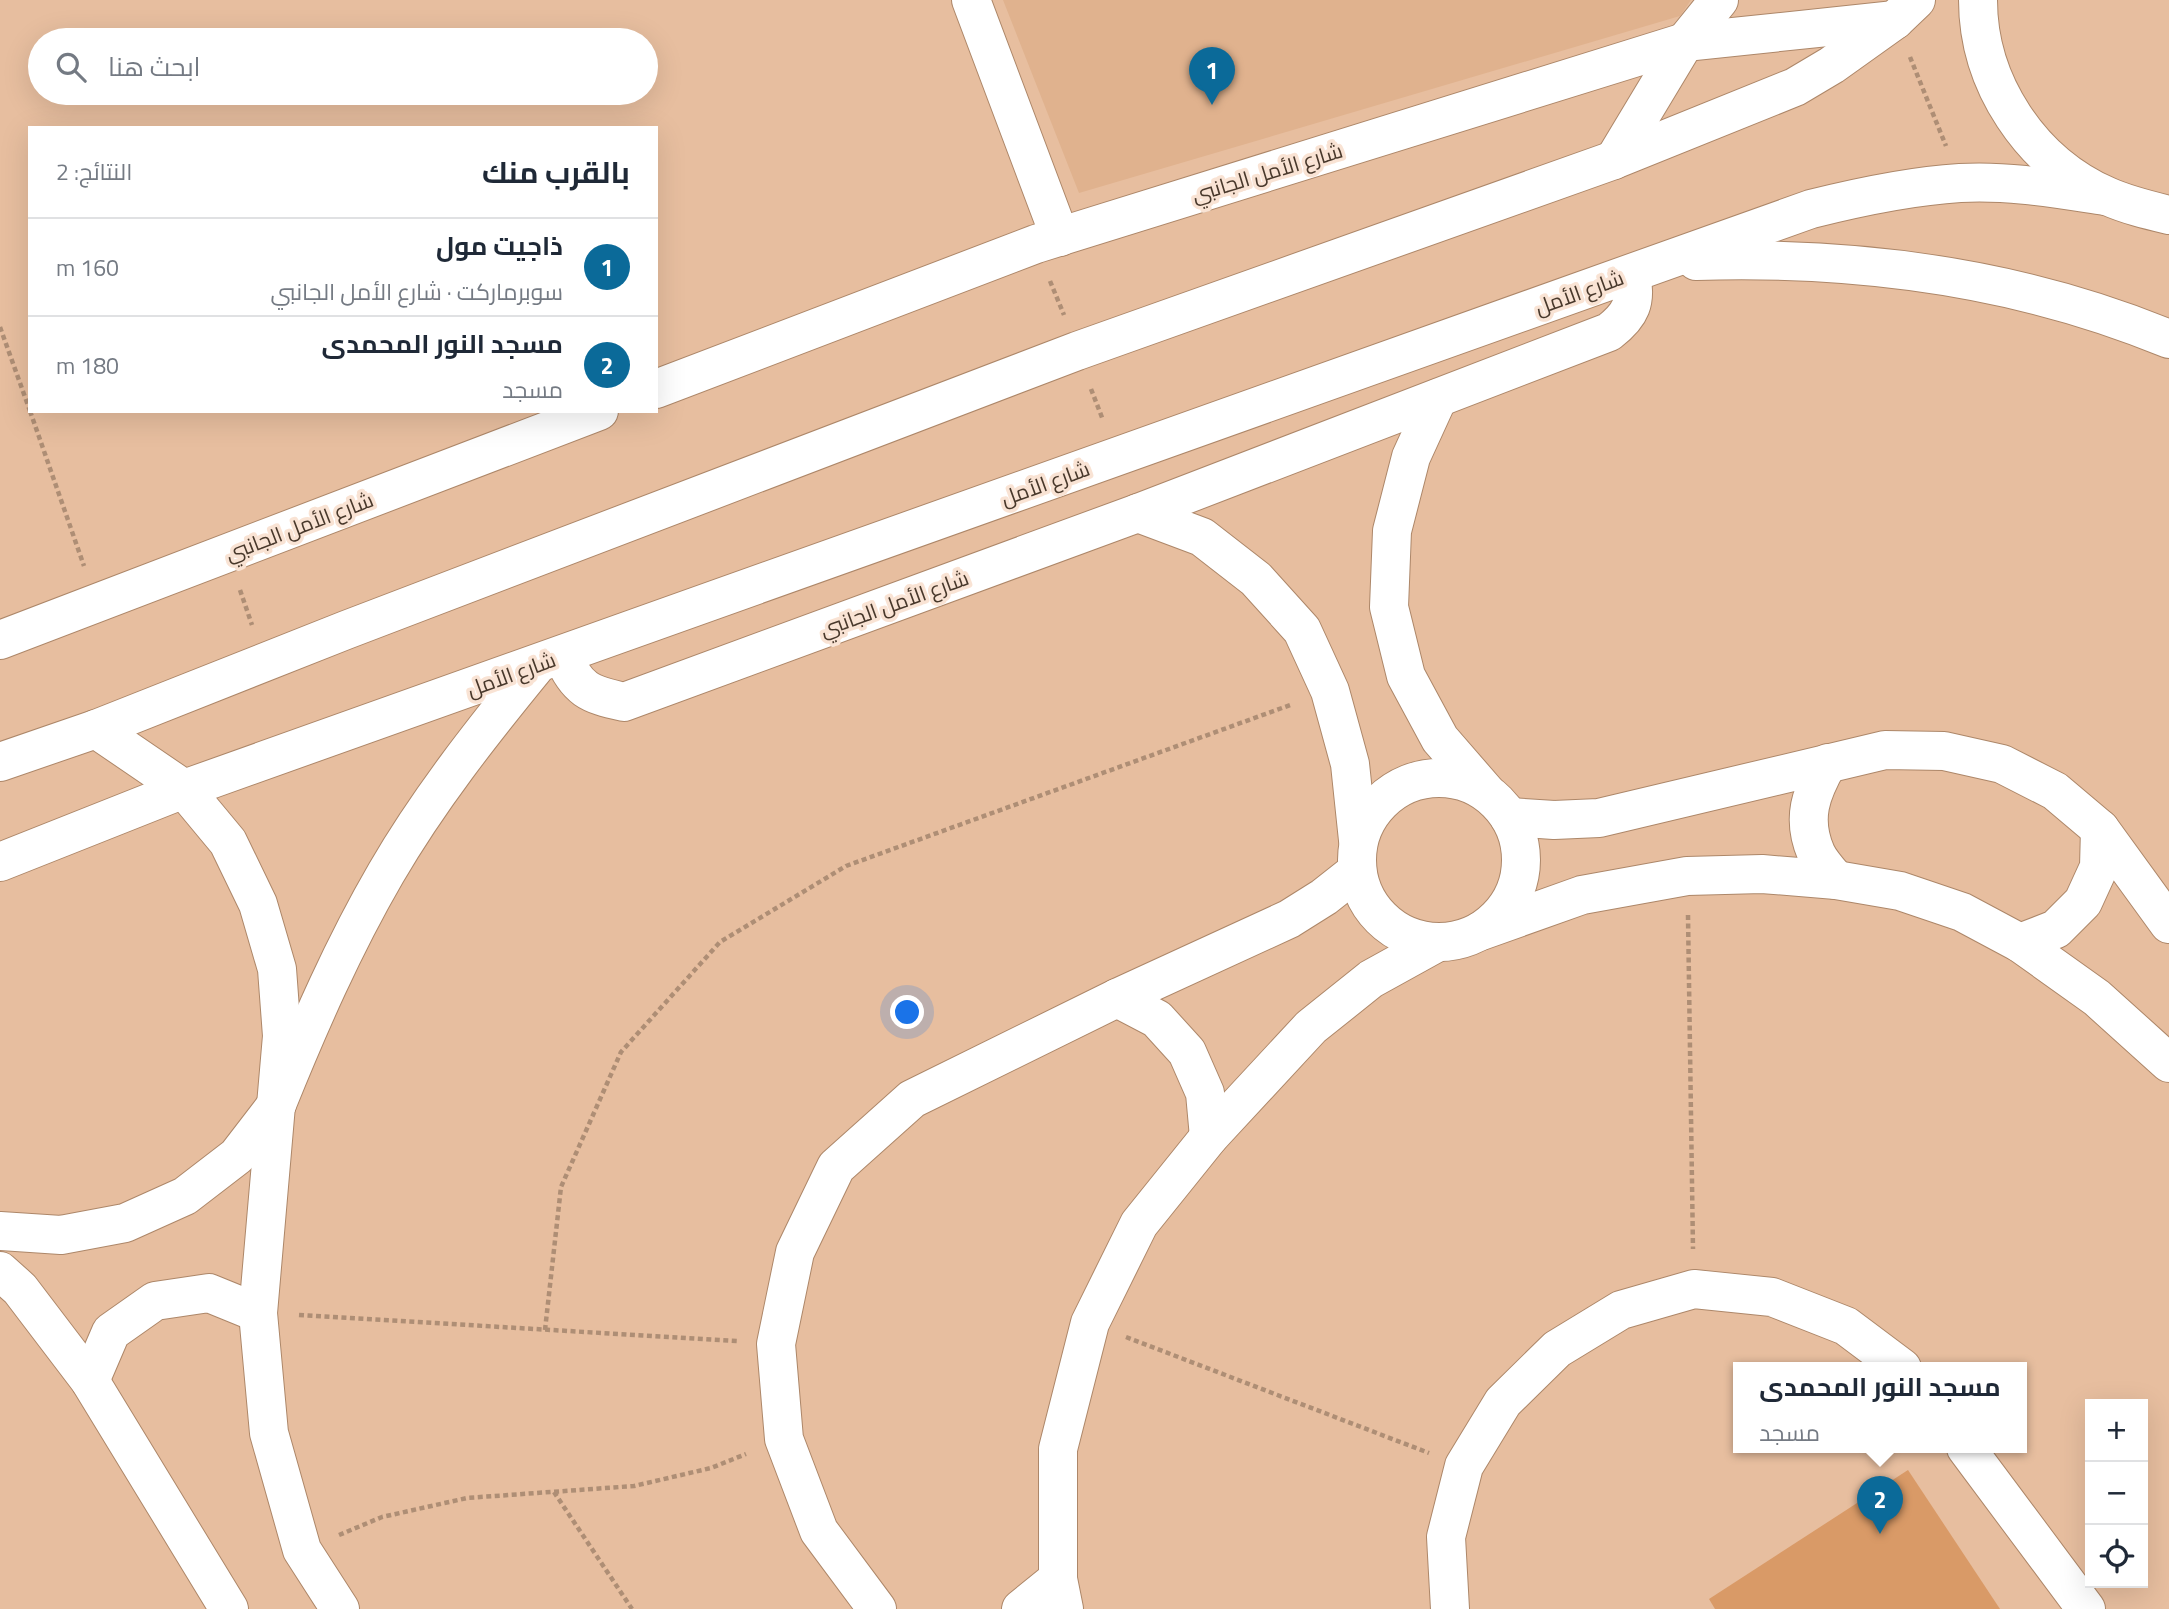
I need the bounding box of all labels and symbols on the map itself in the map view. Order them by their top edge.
pin: 1 [1189,47,1235,105]
street label: شارع الأمل الجانبي [1187,134,1347,211]
street label: شارع الأمل [1530,261,1628,323]
street label: شارع الأمل [996,452,1094,514]
street label: شارع الأمل الجانبي [220,483,378,570]
street label: شارع الأمل الجانبي [815,561,973,646]
street label: شارع الأمل [462,643,560,705]
your location [890,995,924,1029]
pin: 2 [1857,1476,1903,1534]

